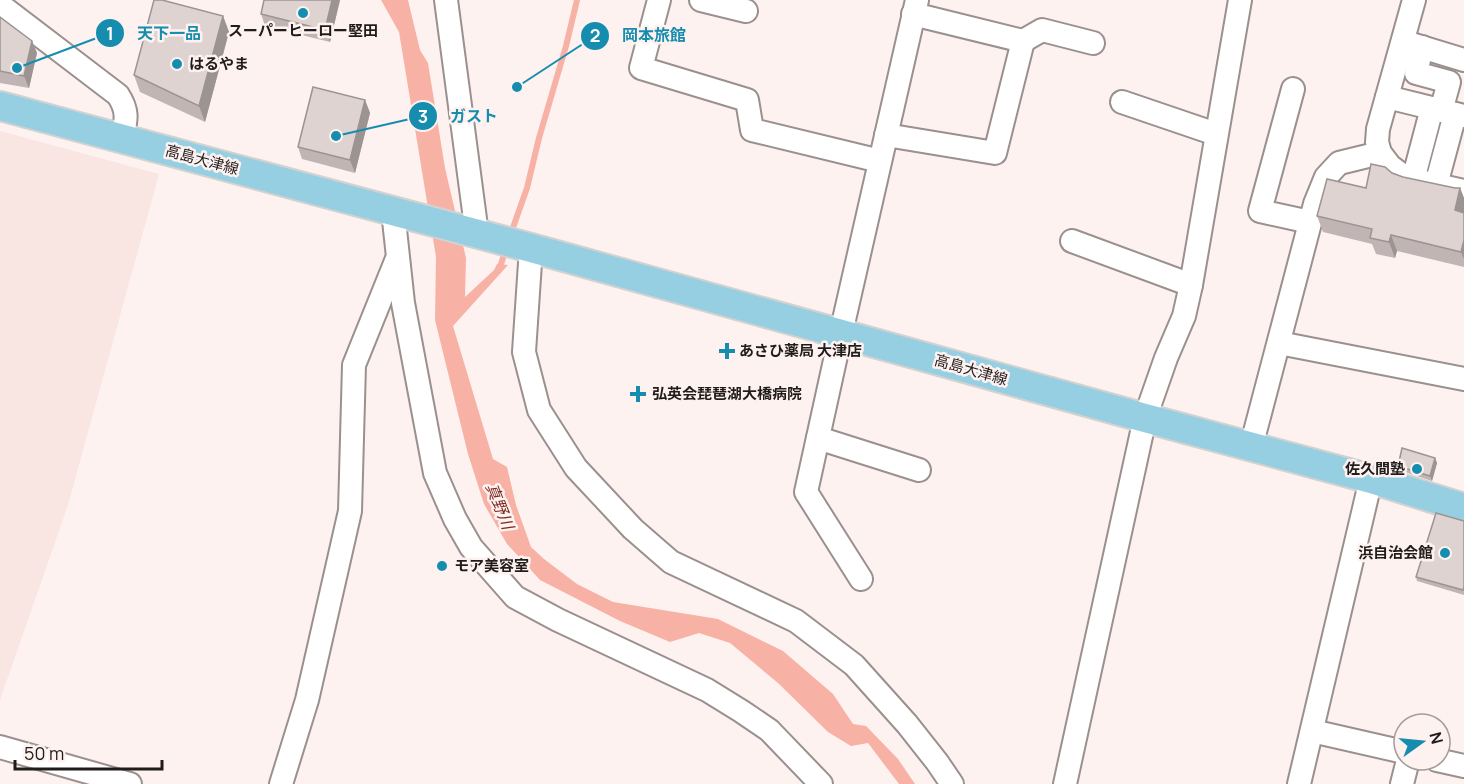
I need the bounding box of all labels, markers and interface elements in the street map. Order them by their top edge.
marker: スーパーヒーロー堅田 [296,6,310,20]
callout: 天下一品 [95,16,213,50]
callout: 岡本旅館 [580,19,698,53]
place label: スーパーヒーロー堅田 [228,20,378,41]
text: 1 [106,21,114,45]
text: 天下一品 [137,22,201,44]
text: 2 [590,23,600,47]
text: 岡本旅館 [622,24,686,46]
place label: はるやま [189,53,249,74]
marker: はるやま [170,57,184,71]
callout: ガスト [408,99,510,133]
text: 3 [418,104,428,128]
text: ガスト [450,105,498,127]
street label: 高島大津線 [163,140,241,179]
place label: あさひ薬局 大津店 [739,340,862,361]
marker: あさひ薬局 大津店 [720,344,734,358]
street label: 高島大津線 [932,349,1010,390]
place label: 弘英会琵琶湖大橋病院 [652,383,802,404]
marker: 弘英会琵琶湖大橋病院 [629,385,647,403]
place label: 佐久間塾 [1345,458,1405,479]
marker: 佐久間塾 [1410,462,1424,476]
water label: 真野川 [481,480,520,534]
place label: 浜自治会館 [1358,542,1433,563]
marker: 浜自治会館 [1438,546,1452,560]
place label: モア美容室 [454,555,529,576]
marker: モア美容室 [435,559,449,573]
north arrow [1392,712,1452,772]
text: N [1424,730,1449,747]
scale bar [15,733,162,771]
text: 50 m [24,741,64,765]

